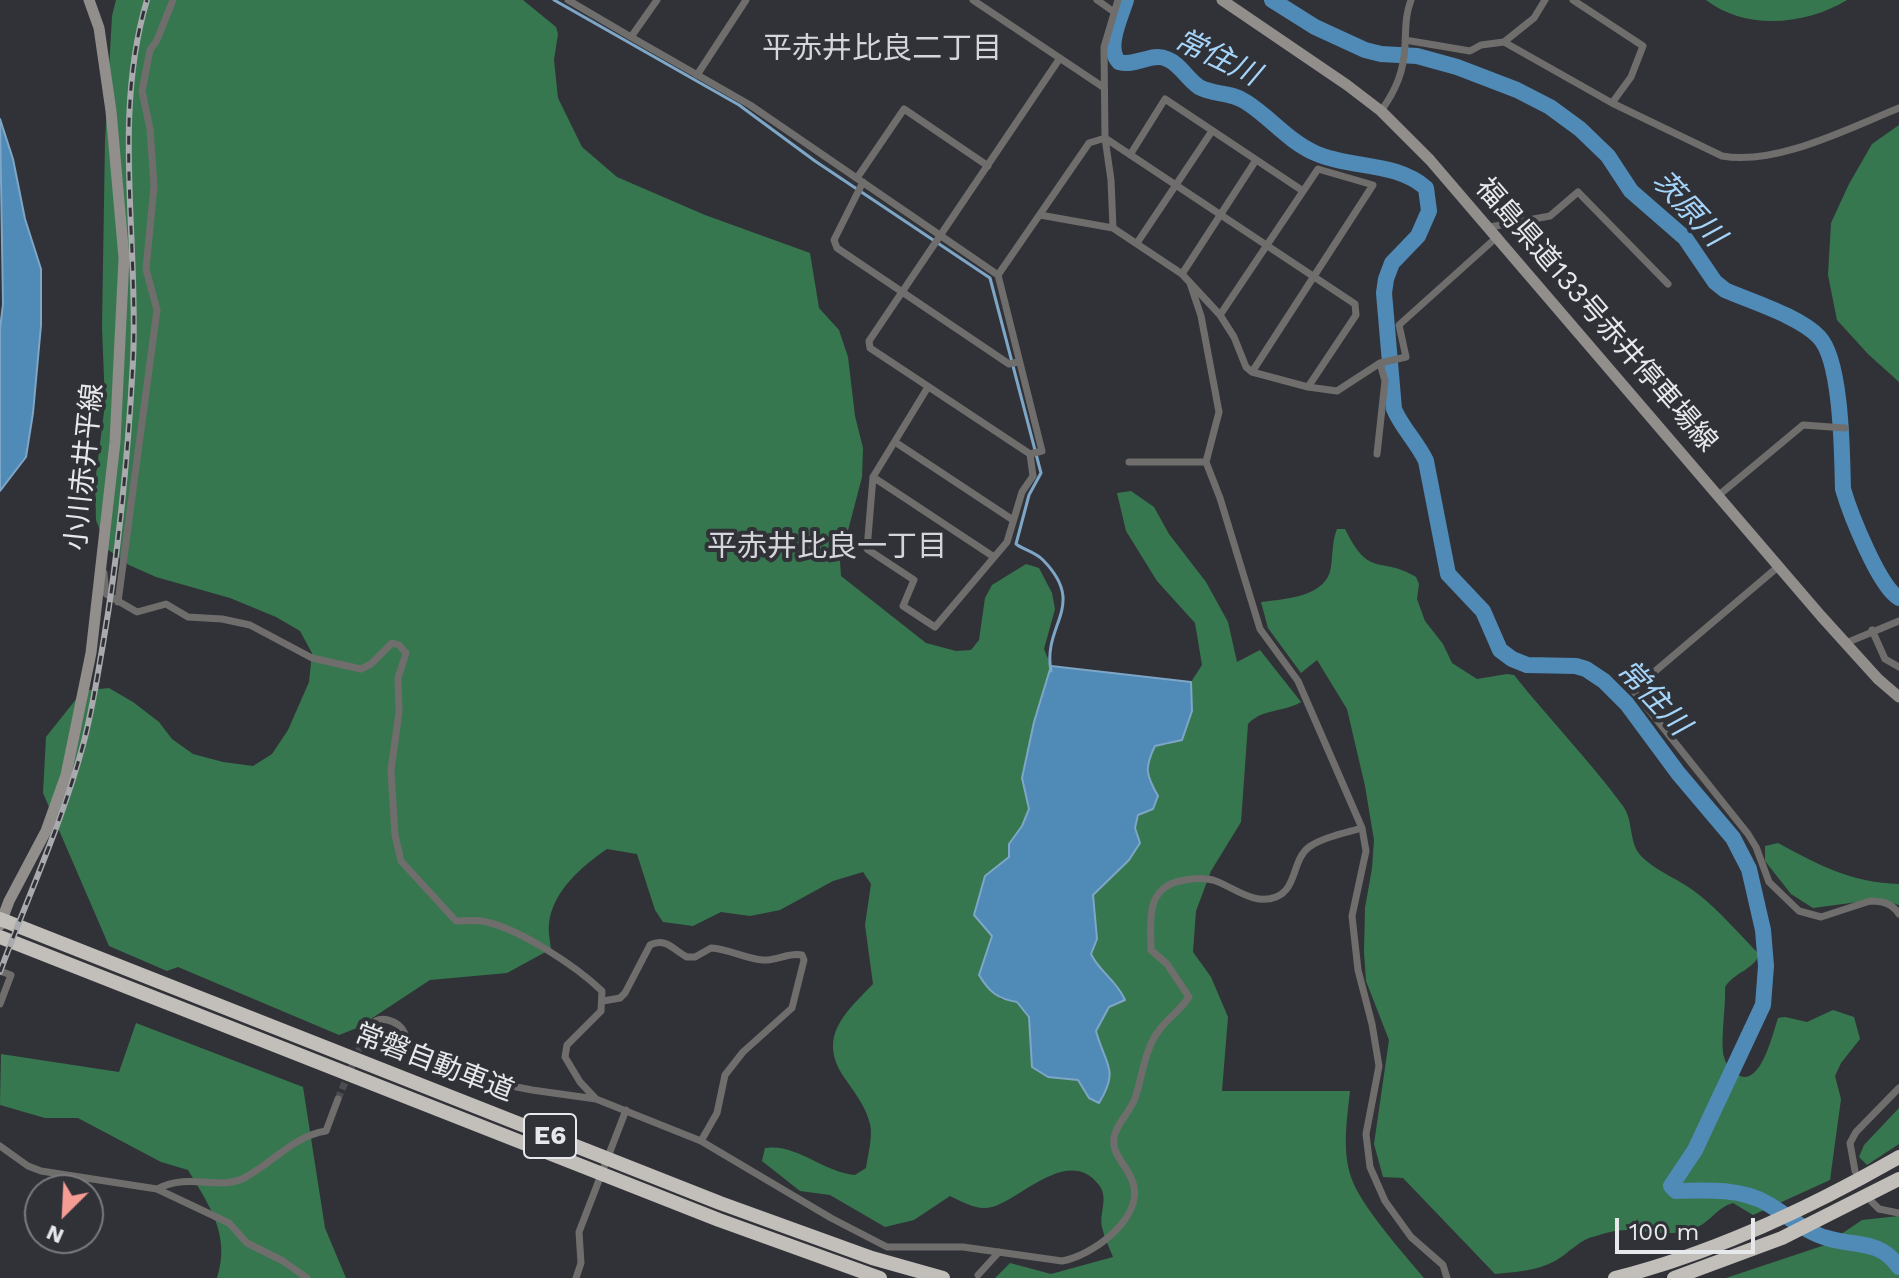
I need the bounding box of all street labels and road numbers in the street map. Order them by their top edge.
street label: 福島県道133号赤井停車場線 [1468,171,1724,459]
street label: 小川赤井平線 [60,382,110,552]
street label: 常磐自動車道 [350,1017,518,1109]
road number: E6 [524,1114,576,1158]

